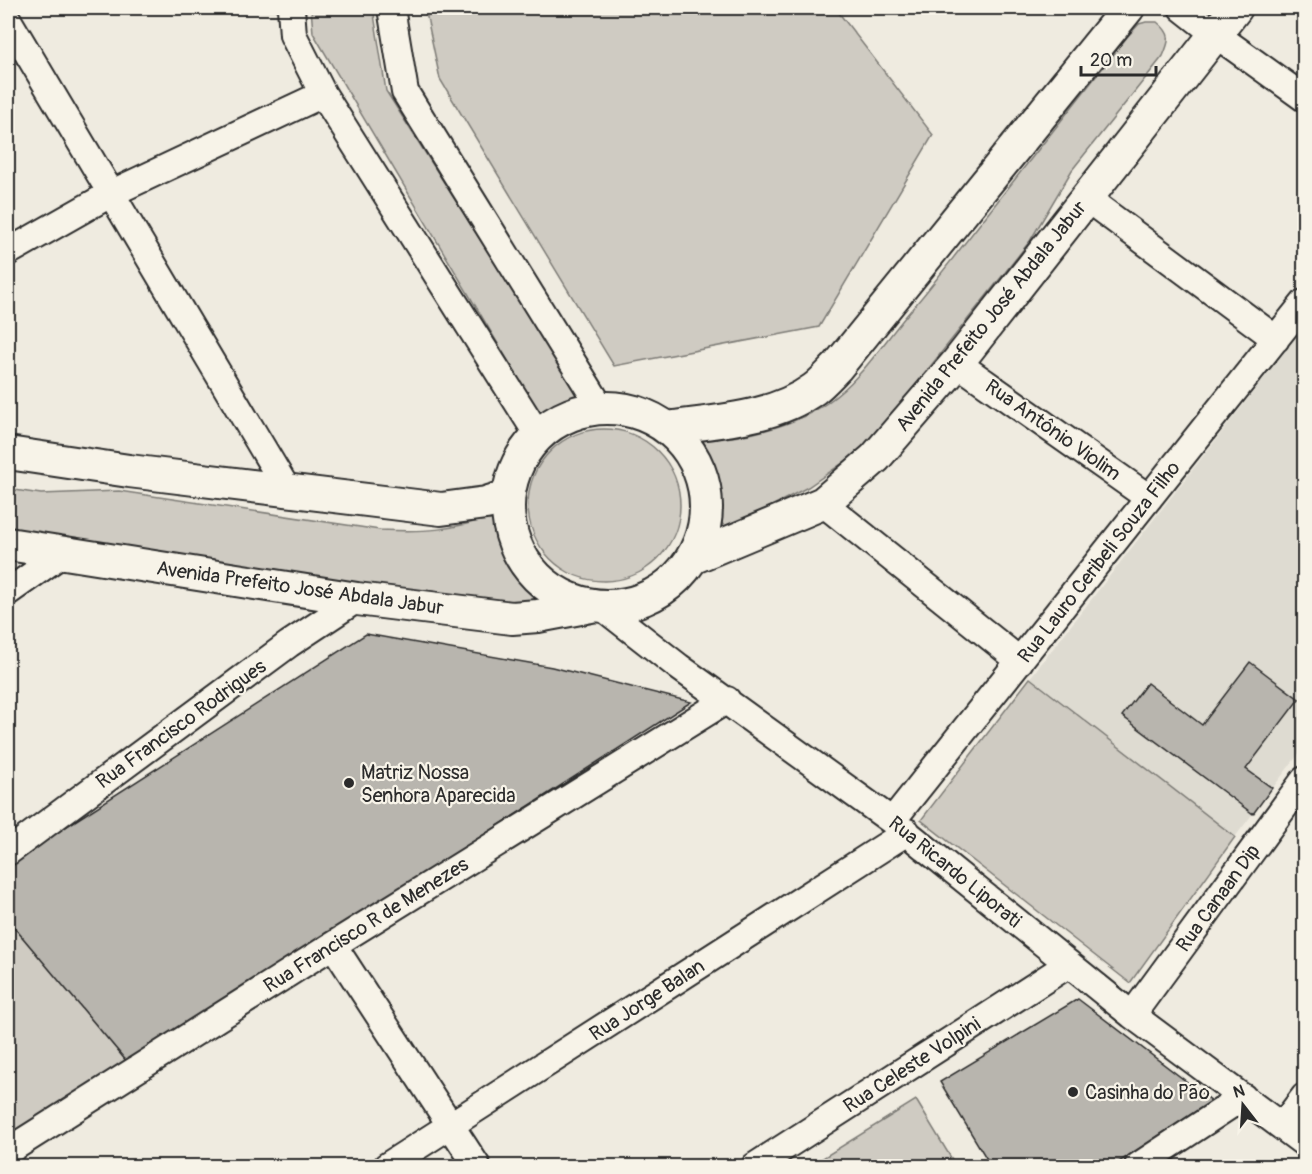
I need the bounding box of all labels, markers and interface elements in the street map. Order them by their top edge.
scale bar [1081,39,1156,77]
text: 20 m [1090,49,1132,72]
street label: Avenida Prefeito José Abdala Jabur [890,196,1092,436]
street label: Rua Antônio Violim [980,374,1126,486]
street label: Rua Lauro Ceribeli Souza Filho [1012,456,1186,668]
street label: Avenida Prefeito José Abdala Jabur [155,555,445,621]
street label: Rua Francisco Rodrigues [91,654,271,794]
place label: Matriz Nossa Senhora Aparecida [361,760,515,808]
marker: Matriz Nossa Senhora Aparecida [342,776,356,790]
street label: Rua Ricardo Liporati [884,811,1026,933]
street label: Rua Canaan Dip [1171,839,1265,957]
street label: Rua Francisco R de Menezes [259,852,473,998]
street label: Rua Jorge Balan [585,953,709,1047]
street label: Rua Celeste Volpini [839,1011,985,1119]
north arrow [1213,1075,1273,1135]
place label: Casinha do Pão [1085,1080,1210,1105]
text: N [1231,1080,1247,1103]
marker: Casinha do Pão [1066,1085,1080,1099]

